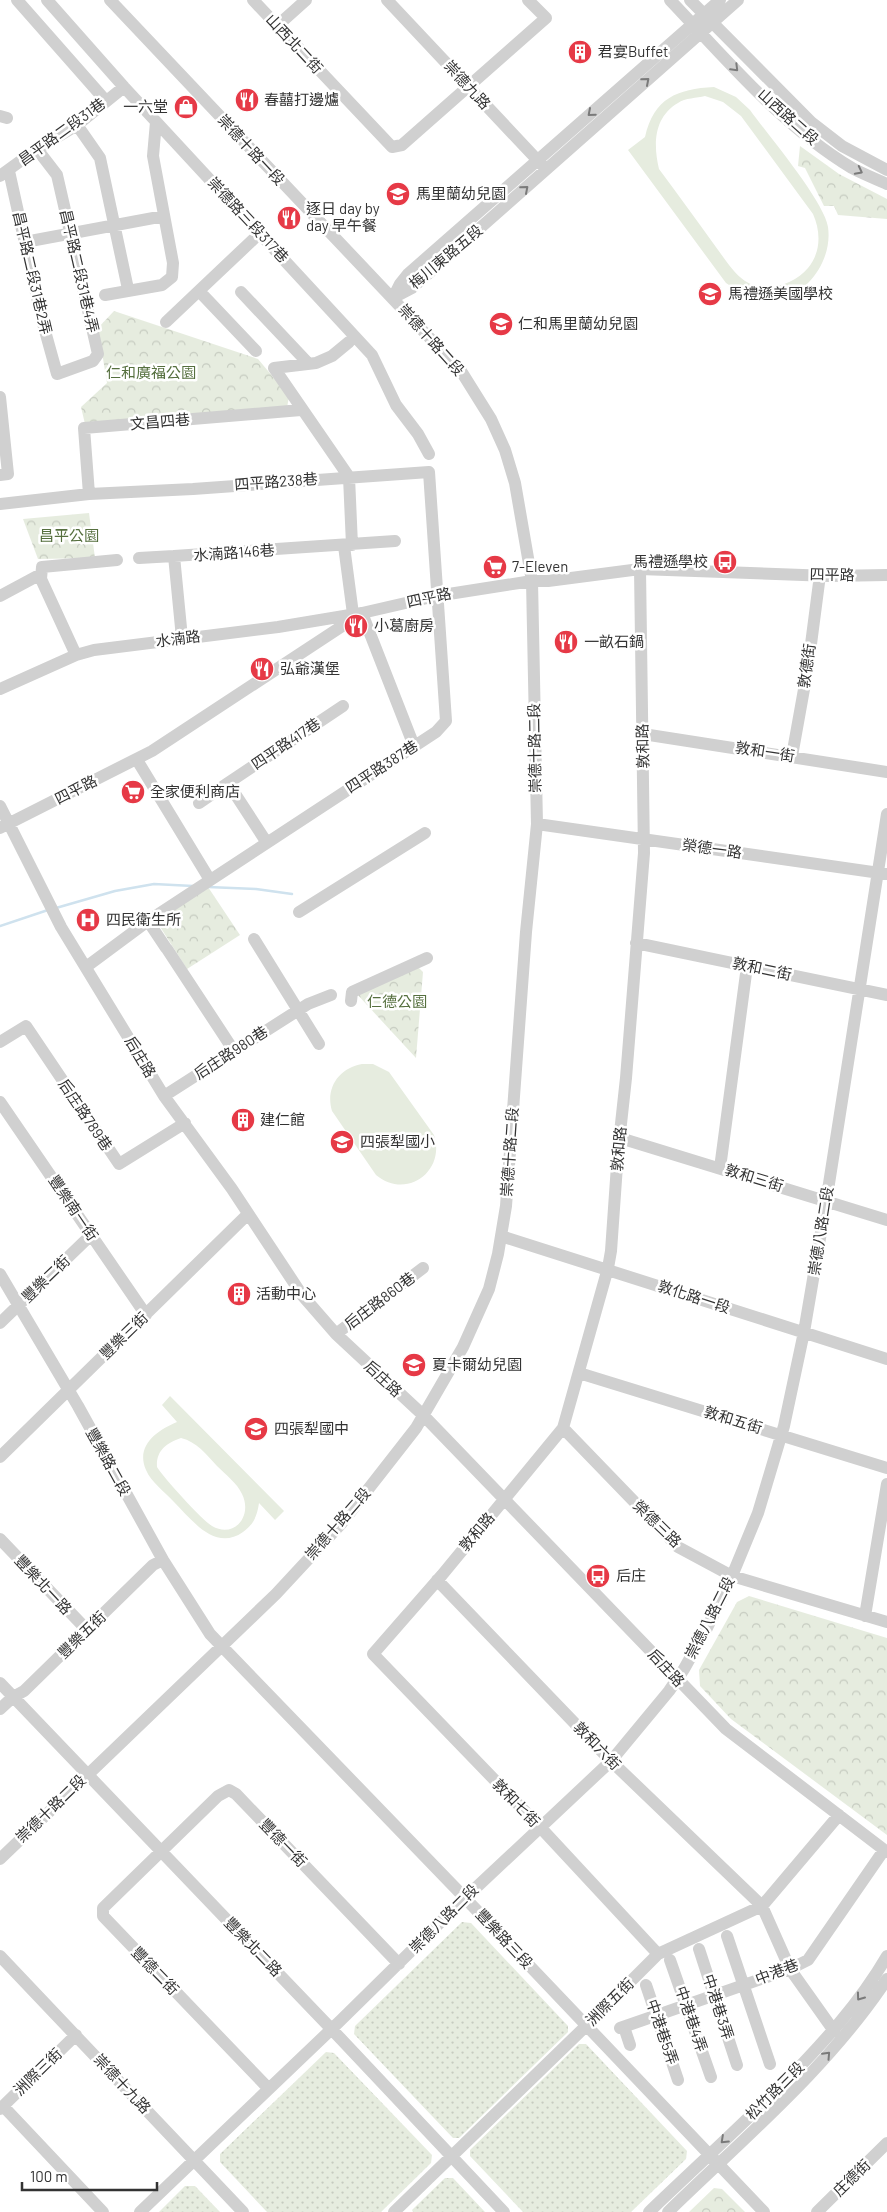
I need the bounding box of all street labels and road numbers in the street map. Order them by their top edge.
street label: 山西北二街 [263,10,327,77]
street label: 崇德九路 [441,56,495,112]
street label: 山西路二段 [755,84,823,148]
street label: 昌平路二段31巷 [15,94,108,169]
street label: 崇德十路一段 [214,110,289,188]
street label: 崇德路三段317巷 [205,173,293,266]
street label: 昌平路二段31巷4弄 [57,207,103,334]
street label: 昌平路二段31巷2弄 [10,209,56,336]
street label: 梅川東路五段 [405,220,486,292]
street label: 崇德十路二段 [395,300,469,379]
street label: 文昌四巷 [129,409,191,433]
street label: 四平路238巷 [234,469,318,493]
street label: 水湳路146巷 [193,540,275,564]
street label: 四平路 [809,565,855,583]
street label: 四平路 [405,584,453,611]
street label: 水湳路 [154,626,201,650]
street label: 敦德街 [794,642,818,689]
street label: 崇德十路二段 [524,703,544,793]
street label: 四平路417巷 [248,714,323,773]
street label: 敦和路 [633,723,651,769]
street label: 四平路387巷 [342,736,421,796]
street label: 敦和一街 [734,737,796,765]
street label: 四平路 [51,771,100,807]
street label: 榮德一路 [681,835,743,861]
street label: 敦和二街 [731,953,793,983]
street label: 后庄路980巷 [190,1022,271,1083]
street label: 后庄路 [122,1033,160,1080]
street label: 后庄路789巷 [55,1075,116,1154]
street label: 崇德十路二段 [497,1106,521,1197]
street label: 敦和路 [607,1126,629,1172]
street label: 敦和三街 [723,1160,786,1194]
street label: 豐樂南一街 [45,1171,102,1244]
street label: 崇德八路二段 [804,1185,836,1277]
street label: 豐樂二街 [17,1251,73,1306]
street label: 后庄路860巷 [340,1268,418,1333]
street label: 敦化路一段 [656,1276,733,1316]
street label: 豐樂三街 [95,1308,151,1363]
street label: 后庄路 [361,1356,406,1400]
street label: 敦和五街 [702,1402,765,1436]
street label: 豐樂路二段 [83,1424,135,1499]
street label: 崇德十路二段 [301,1483,374,1563]
street label: 榮德三路 [630,1496,686,1551]
street label: 敦和路 [455,1508,498,1554]
street label: 豐樂北一路 [12,1551,76,1618]
street label: 崇德八路二段 [681,1573,738,1662]
street label: 豐樂五街 [53,1607,109,1662]
street label: 后庄路 [645,1645,689,1690]
street label: 敦和六街 [570,1717,625,1773]
street label: 崇德十路二段 [12,1771,89,1846]
street label: 敦和七街 [489,1774,544,1830]
street label: 豐德一街 [256,1814,311,1870]
street label: 崇德八路二段 [405,1880,481,1956]
street label: 豐樂路三段 [473,1905,537,1972]
street label: 豐樂北二路 [221,1913,286,1980]
street label: 豐德二街 [128,1942,183,1998]
street label: 中港巷 [752,1955,801,1988]
street label: 中港巷3弄 [700,1972,738,2042]
street label: 洲際五街 [582,1974,637,2029]
street label: 中港巷4弄 [672,1983,712,2054]
street label: 中港巷5弄 [643,1997,682,2067]
street label: 洲際三街 [9,2044,65,2099]
street label: 崇德十九路 [91,2050,155,2117]
street label: 松竹路三段 [741,2057,807,2123]
street label: 庄德街 [829,2155,874,2199]

